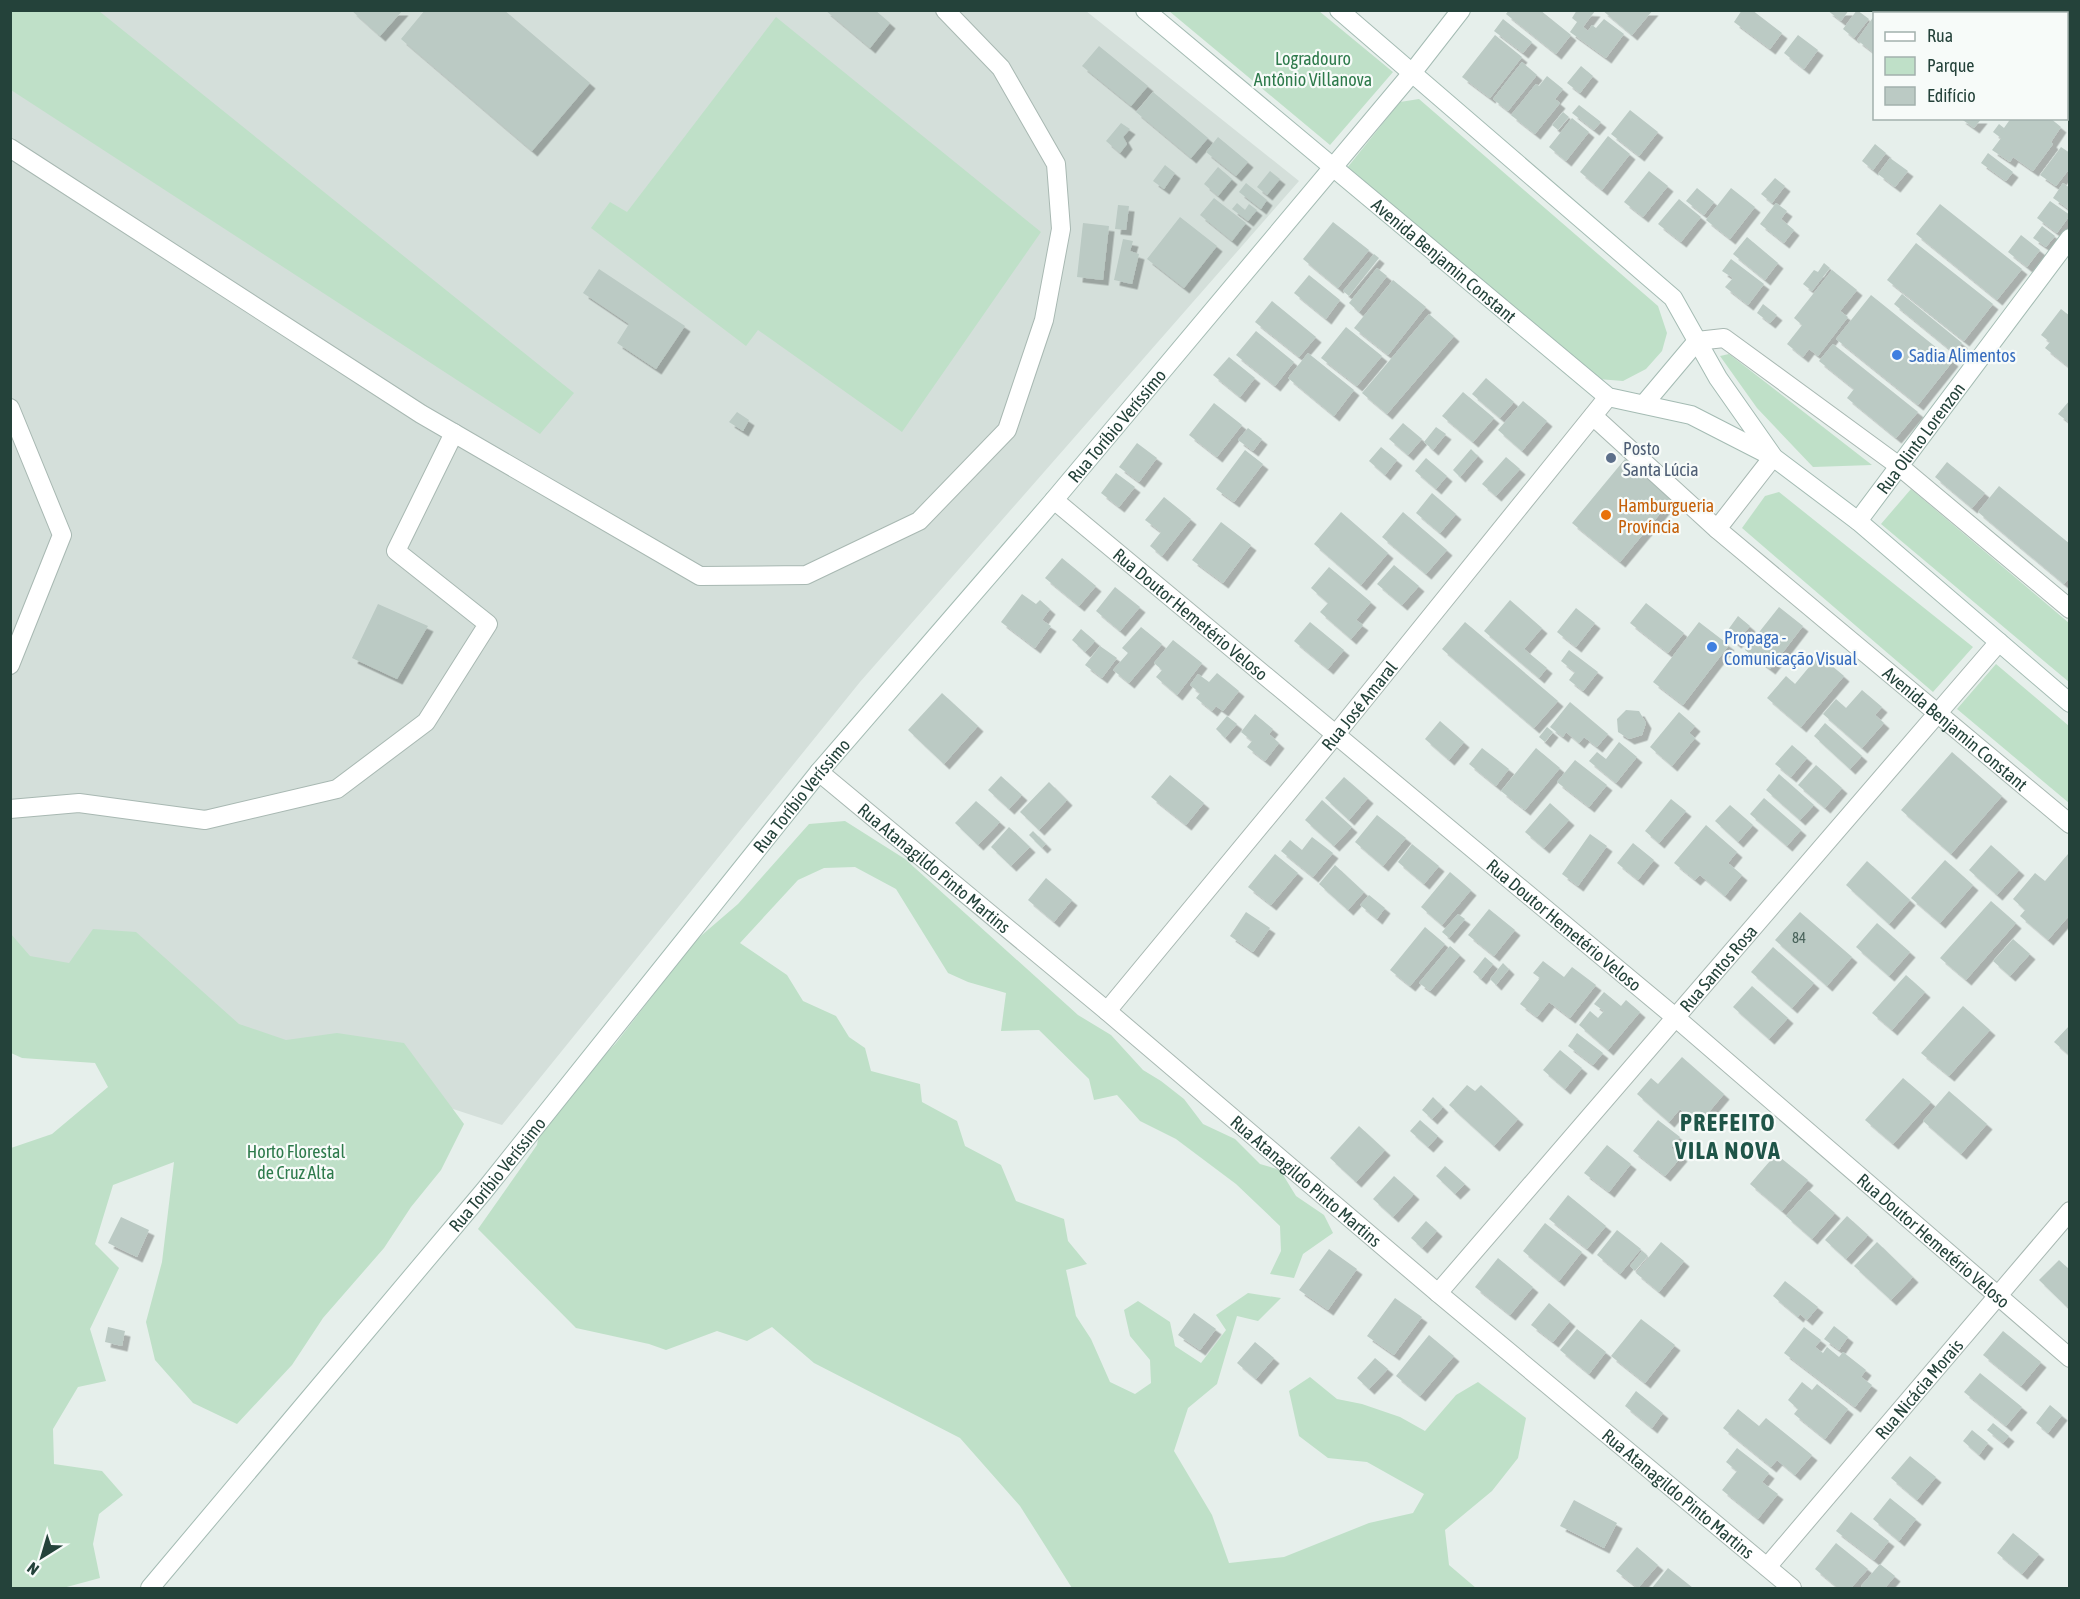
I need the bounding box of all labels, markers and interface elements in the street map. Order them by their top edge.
legend [1873,12,2068,120]
text: Rua [1927,25,1953,46]
park label: Logradouro Antônio Villanova [1254,48,1372,90]
text: Parque [1927,55,1975,76]
text: Edifício [1927,85,1976,106]
street label: Avenida Benjamin Constant [1368,194,1521,327]
place label: Sadia Alimentos [1909,345,2016,366]
marker: Sadia Alimentos [1890,348,1904,362]
street label: Rua Toríbio Veríssimo [1063,365,1170,486]
street label: Rua Olinto Lorenzon [1872,378,1969,498]
place label: Posto Santa Lúcia [1623,438,1699,480]
marker: Posto Santa Lúcia [1604,451,1618,465]
place label: Hamburgueria Província [1618,495,1714,537]
marker: Hamburgueria Província [1599,508,1613,522]
street label: Rua Doutor Hemetério Veloso [1109,543,1272,684]
place label: Propaga - Comunicação Visual [1724,627,1857,669]
marker: Propaga - Comunicação Visual [1705,640,1719,654]
street label: Rua José Amaral [1317,657,1401,754]
street label: Avenida Benjamin Constant [1879,662,2032,795]
street label: Rua Toríbio Veríssimo [748,734,854,857]
street label: Rua Atanagildo Pinto Martins [854,799,1015,937]
street label: Rua Doutor Hemetério Veloso [1483,854,1646,995]
street label: Rua Santos Rosa [1675,920,1761,1016]
house number: 84 [1792,929,1806,946]
district label: PREFEITO VILA NOVA [1674,1109,1781,1164]
street label: Rua Atanagildo Pinto Martins [1227,1111,1386,1251]
street label: Rua Toríbio Veríssimo [444,1113,550,1236]
park label: Horto Florestal de Cruz Alta [247,1141,345,1183]
street label: Rua Doutor Hemetério Veloso [1853,1169,2014,1312]
street label: Rua Nicácia Morais [1870,1335,1967,1443]
street label: Rua Atanagildo Pinto Martins [1598,1424,1759,1563]
north arrow [12,1527,72,1587]
text: N [24,1559,42,1579]

